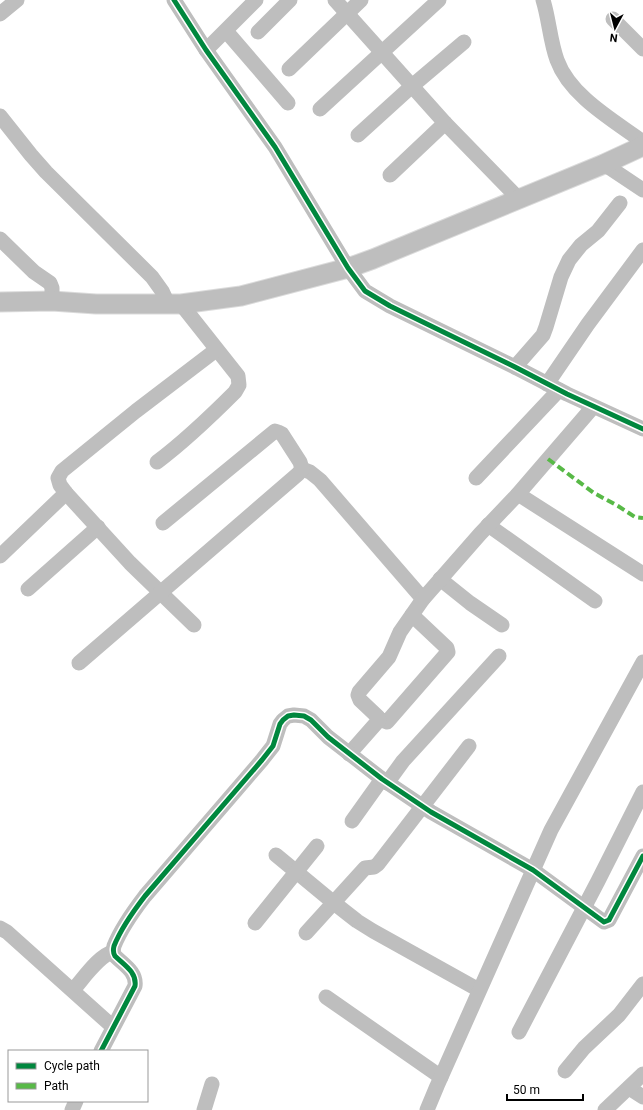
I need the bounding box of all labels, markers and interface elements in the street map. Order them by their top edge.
north arrow [595,8,635,48]
text: N [609,30,618,44]
legend [8,1050,148,1102]
text: Cycle path [44,1059,100,1073]
scale bar [507,1076,583,1102]
text: Path [44,1079,69,1093]
text: 50 m [513,1083,540,1097]

